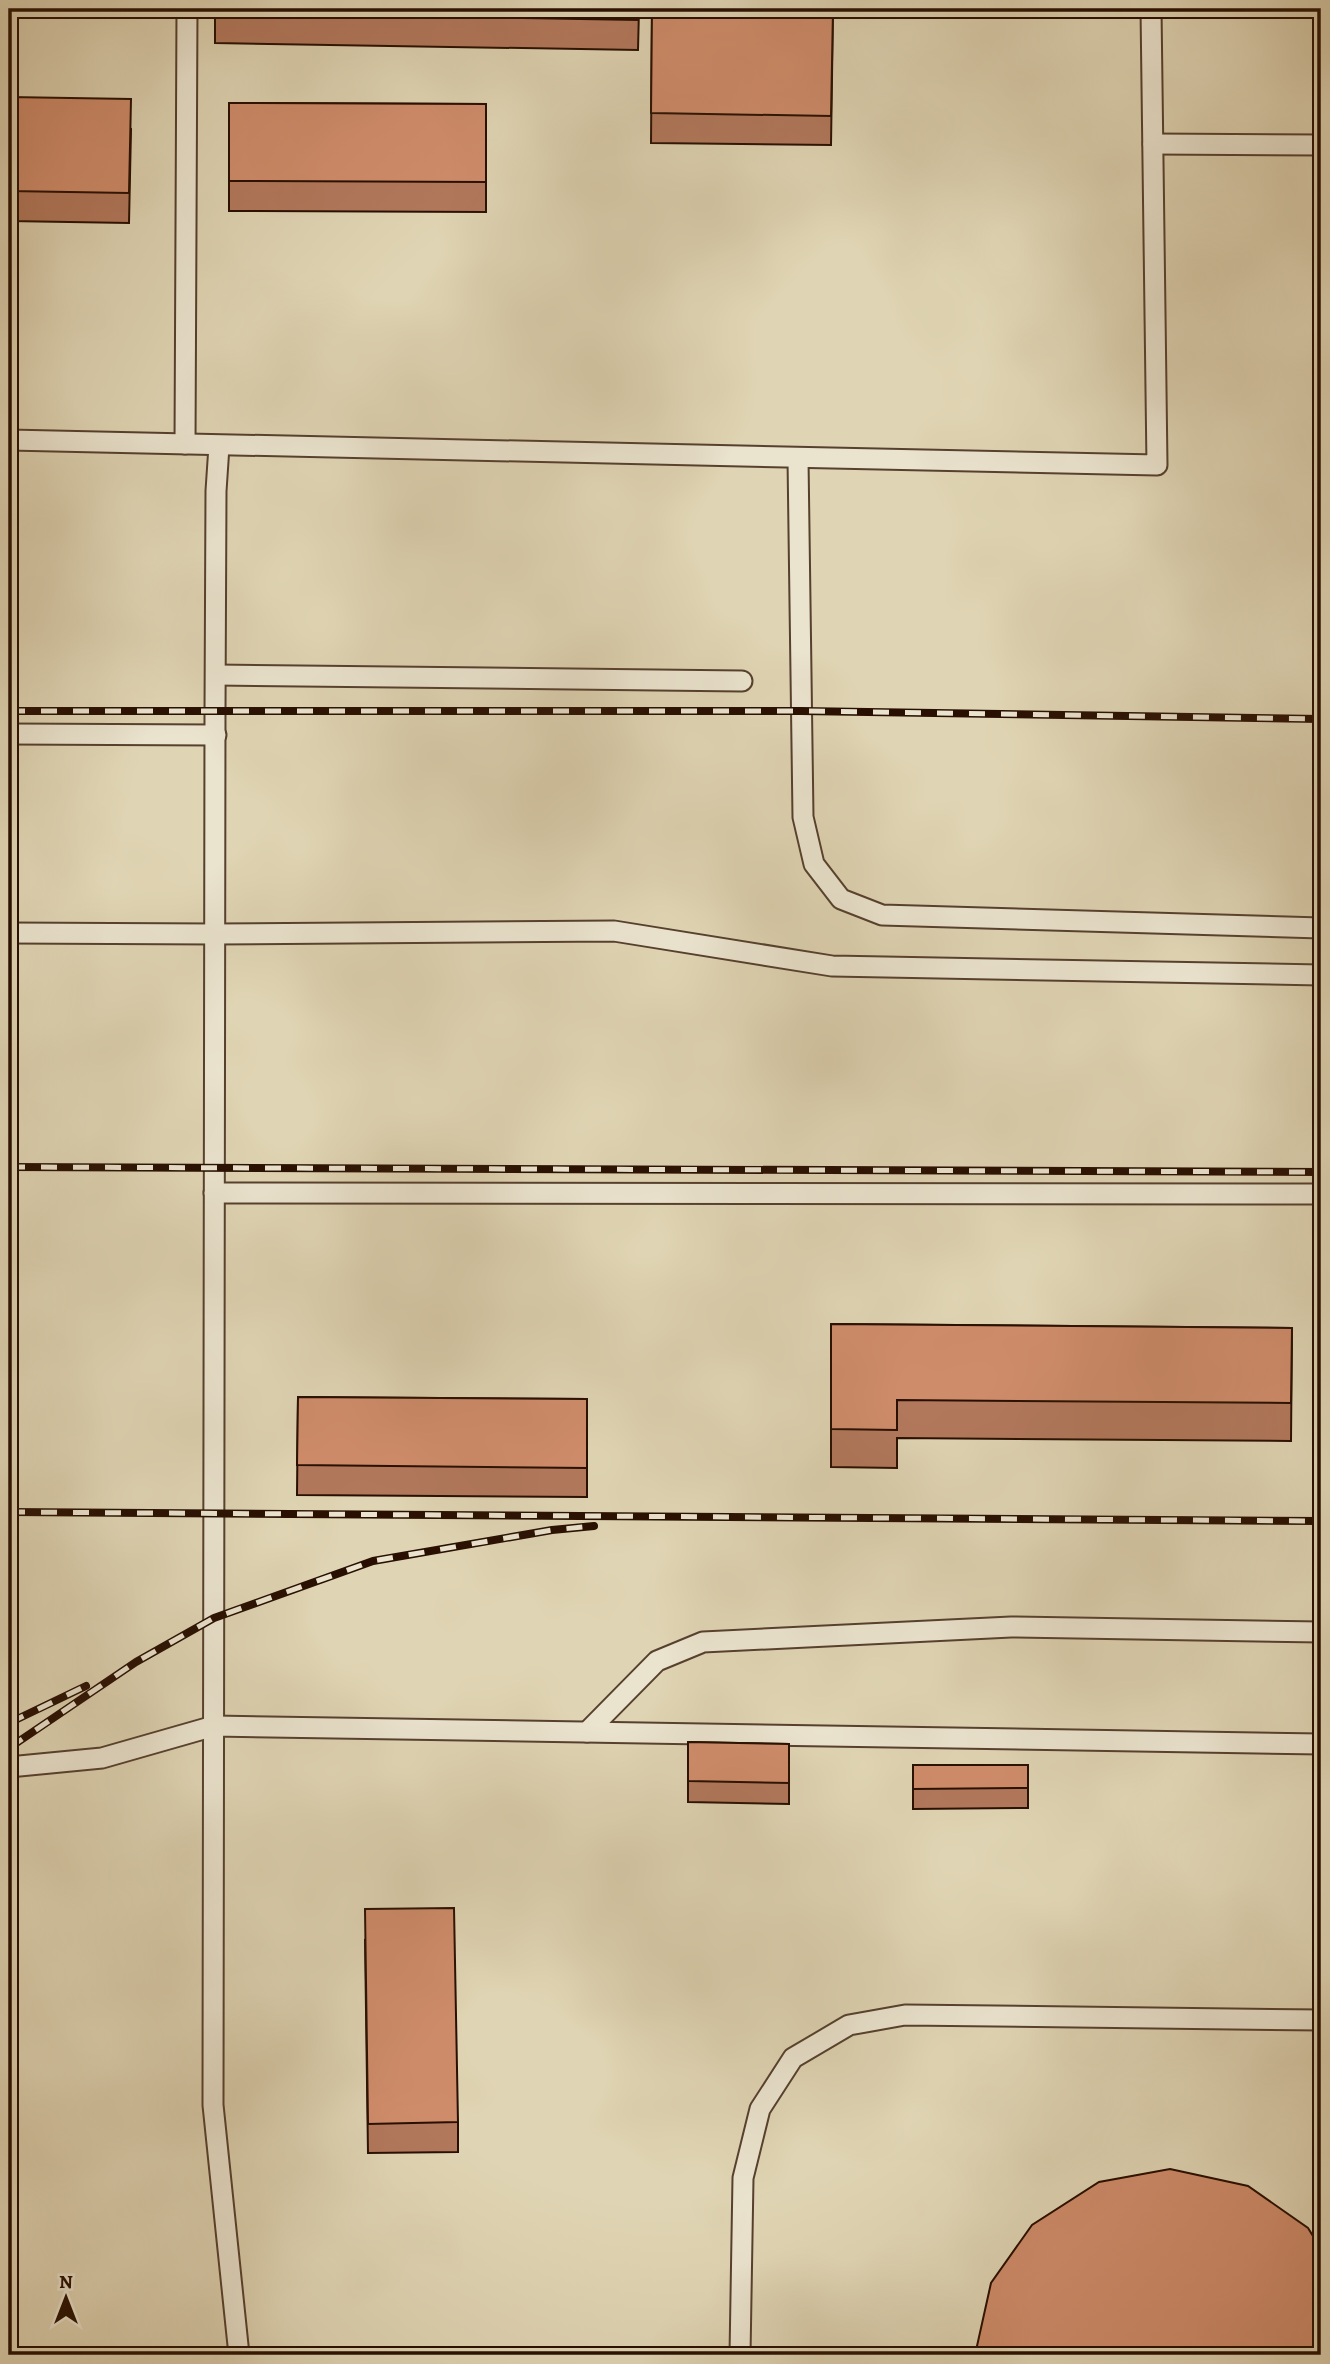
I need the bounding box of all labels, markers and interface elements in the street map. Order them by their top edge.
north arrow [32,2262,102,2332]
text: N [59,2269,73,2295]

